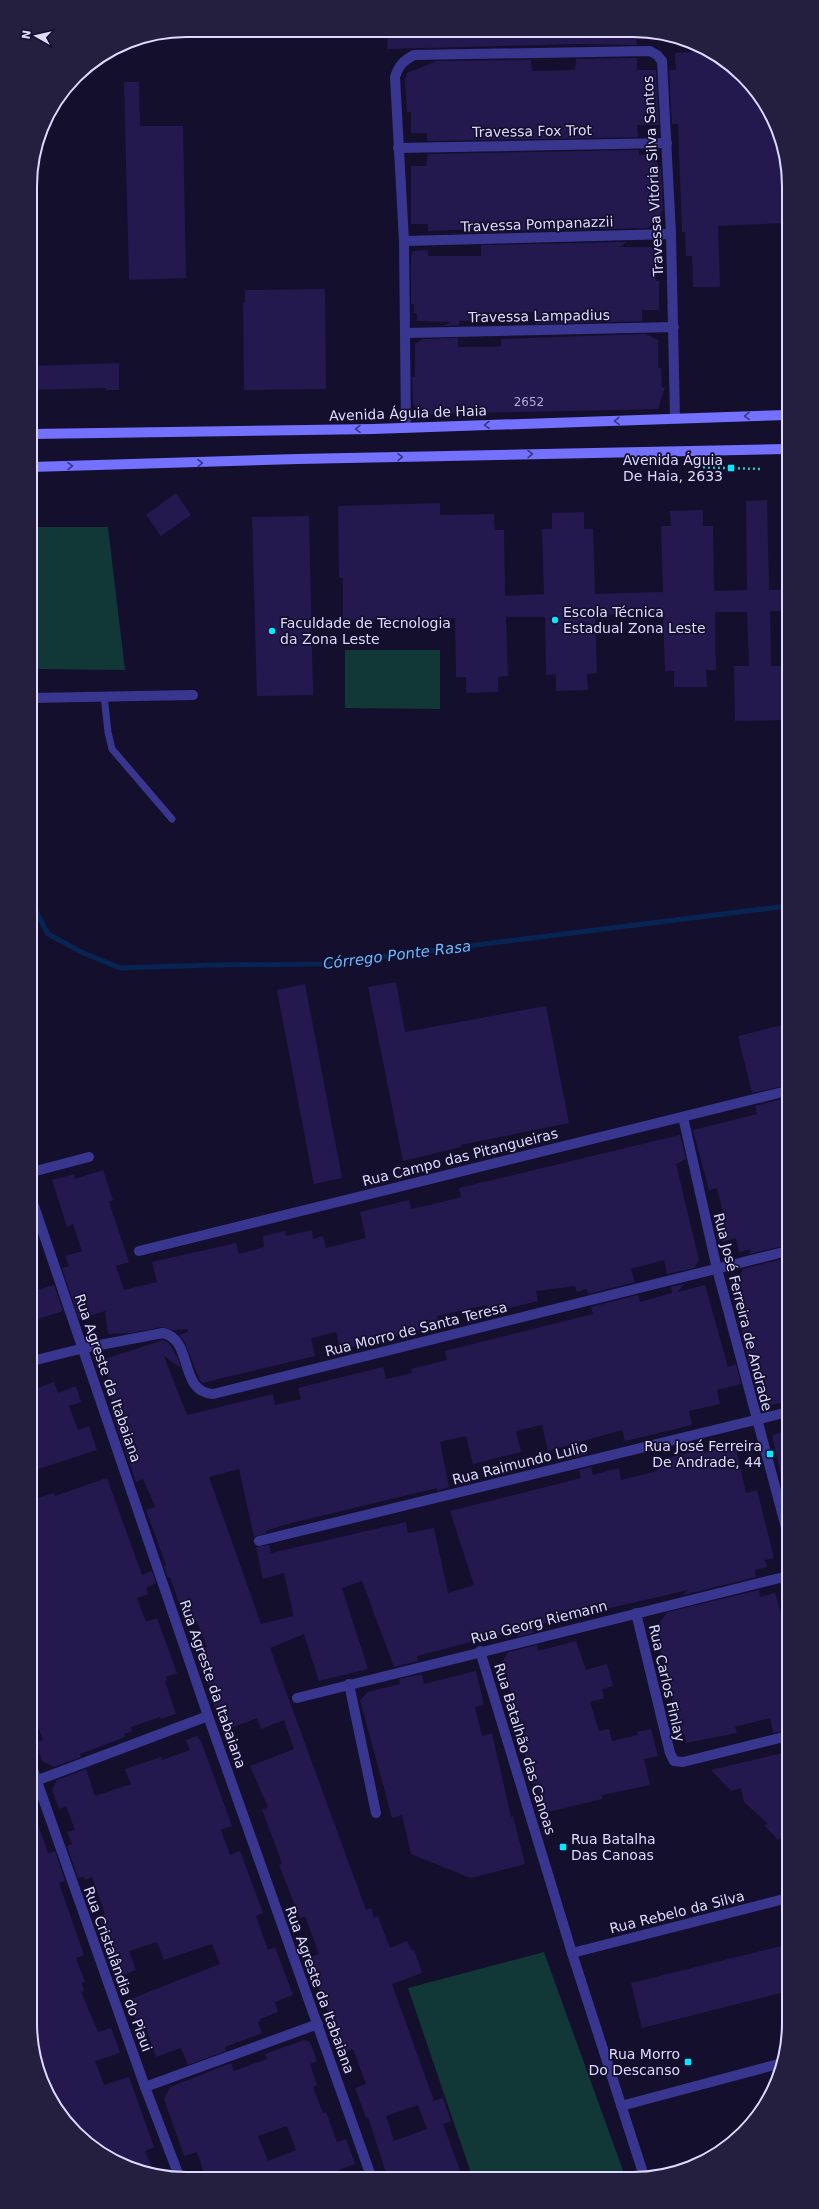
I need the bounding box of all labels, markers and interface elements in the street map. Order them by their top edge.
north arrow [16,16,56,56]
text: N [20,29,34,40]
street label: Travessa Vitória Silva Santos [640,75,666,278]
street label: Travessa Fox Trot [471,122,593,140]
street label: Travessa Pompanazzii [459,213,614,235]
street label: Travessa Lampadius [467,307,610,325]
house number: 2652 [514,395,544,409]
street label: Avenida Águia de Haia [329,402,487,424]
one-way arrow [744,412,750,421]
one-way arrow [614,416,620,425]
one-way arrow [484,421,490,429]
one-way arrow [355,425,361,433]
one-way arrow [527,450,533,458]
place label: Avenida Águia De Haia, 2633 [623,452,723,484]
one-way arrow [397,453,403,461]
one-way arrow [197,458,203,467]
one-way arrow [67,462,73,470]
marker: Avenida Águia De Haia, 2633 [726,463,736,473]
place label: Escola Técnica Estadual Zona Leste [563,604,706,636]
place label: Faculdade de Tecnologia da Zona Leste [280,615,451,647]
marker: Escola Técnica Estadual Zona Leste [550,615,560,625]
marker: Faculdade de Tecnologia da Zona Leste [267,626,277,636]
water label: Córrego Ponte Rasa [322,937,472,973]
street label: Rua Campo das Pitangueiras [361,1125,559,1189]
street label: Rua José Ferreira de Andrade [711,1211,775,1413]
street label: Rua Agreste da Itabaiana [72,1292,144,1464]
street label: Rua Morro de Santa Teresa [323,1299,509,1359]
street label: Rua Raimundo Lulio [451,1438,589,1488]
place label: Rua José Ferreira De Andrade, 44 [644,1438,762,1470]
marker: Rua José Ferreira De Andrade, 44 [765,1449,775,1459]
street label: Rua Georg Riemann [469,1597,609,1647]
street label: Rua Agreste da Itabaiana [177,1598,249,1770]
street label: Rua Carlos Finlay [646,1623,688,1743]
street label: Rua Batalhão das Canoas [491,1661,559,1837]
place label: Rua Batalha Das Canoas [571,1831,656,1863]
marker: Rua Batalha Das Canoas [558,1842,568,1852]
street label: Rua Cristalândia do Piaui [81,1884,155,2054]
street label: Rua Rebelo da Silva [608,1887,746,1937]
street label: Rua Agreste da Itabaiana [282,1904,358,2076]
place label: Rua Morro Do Descanso [589,2046,680,2078]
marker: Rua Morro Do Descanso [683,2057,693,2067]

